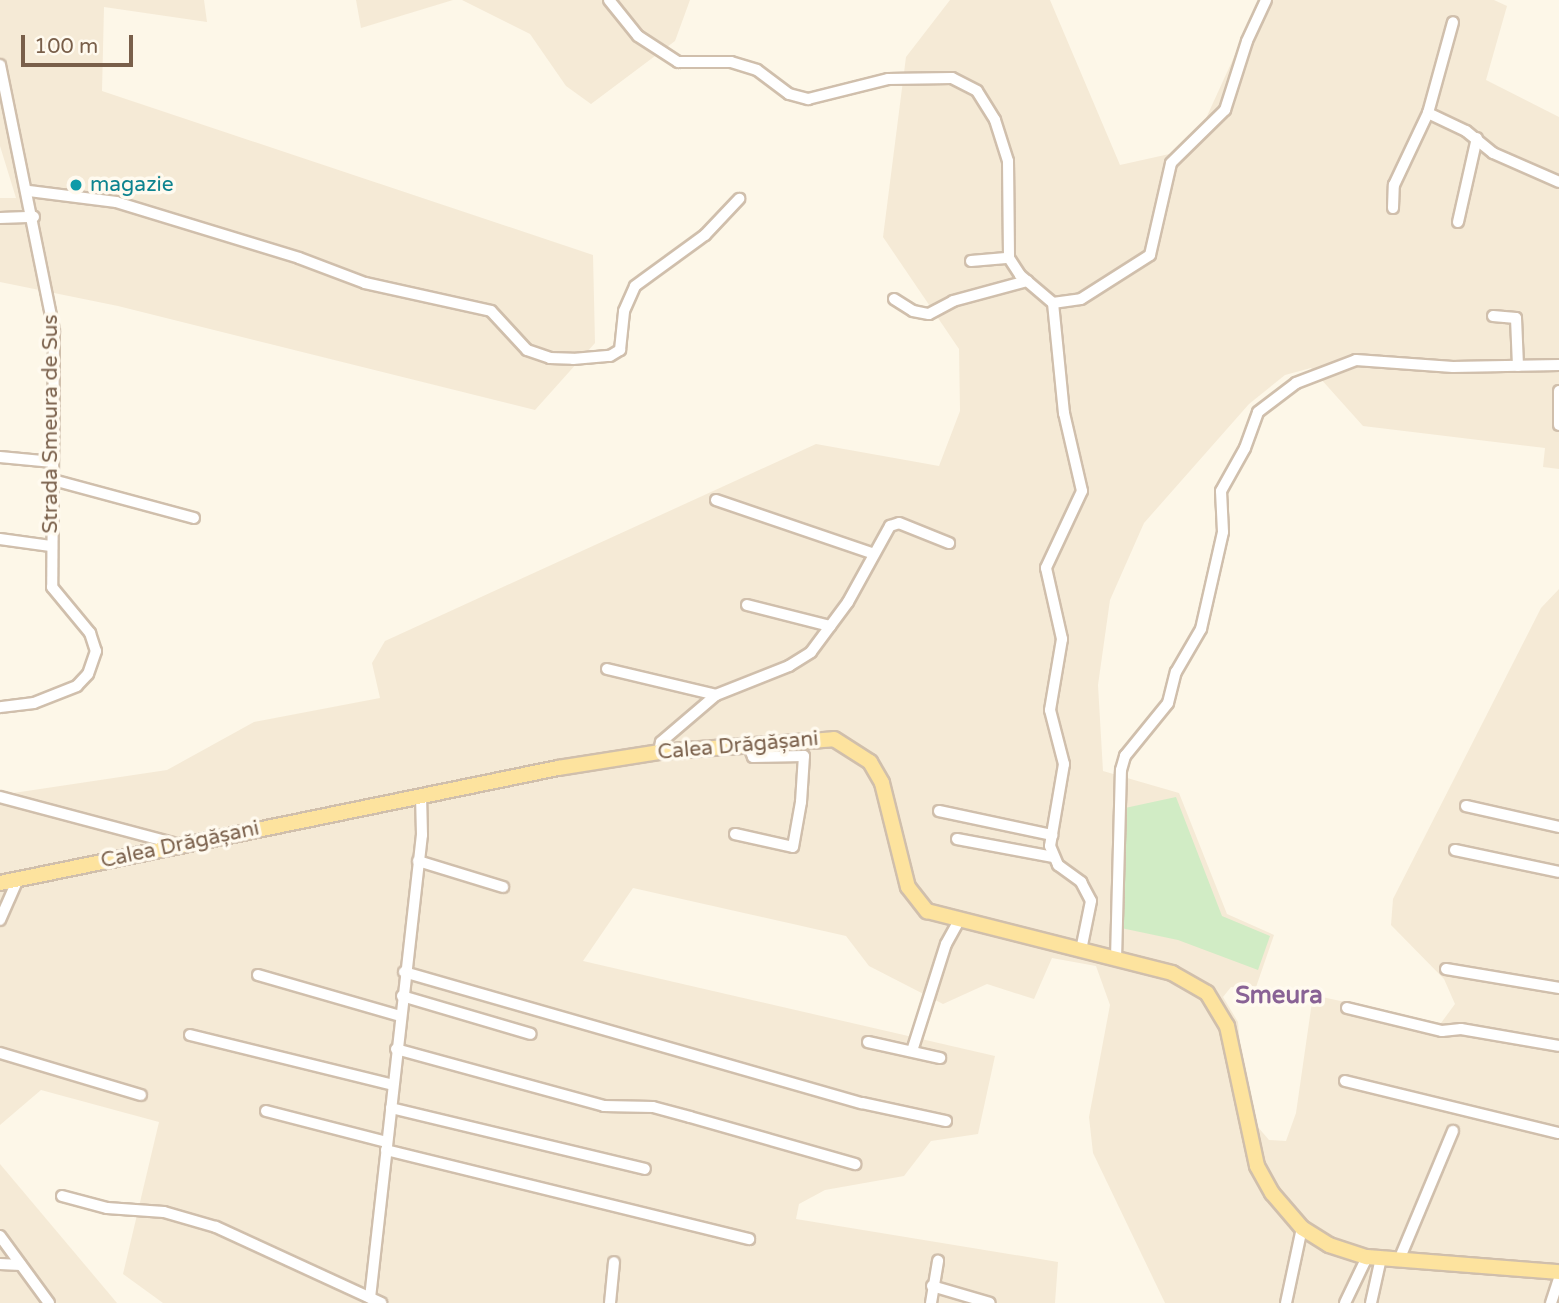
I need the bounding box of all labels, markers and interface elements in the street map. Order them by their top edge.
scale bar [24,21,136,65]
text: 100 m [34,34,98,59]
place label: magazie [90,172,174,198]
marker: magazie [68,177,84,193]
street label: Strada Smeura de Sus [38,314,64,534]
street label: Calea Drăgășani [657,726,819,766]
street label: Calea Drăgășani [99,816,261,874]
district label: Smeura [1235,982,1323,1010]

